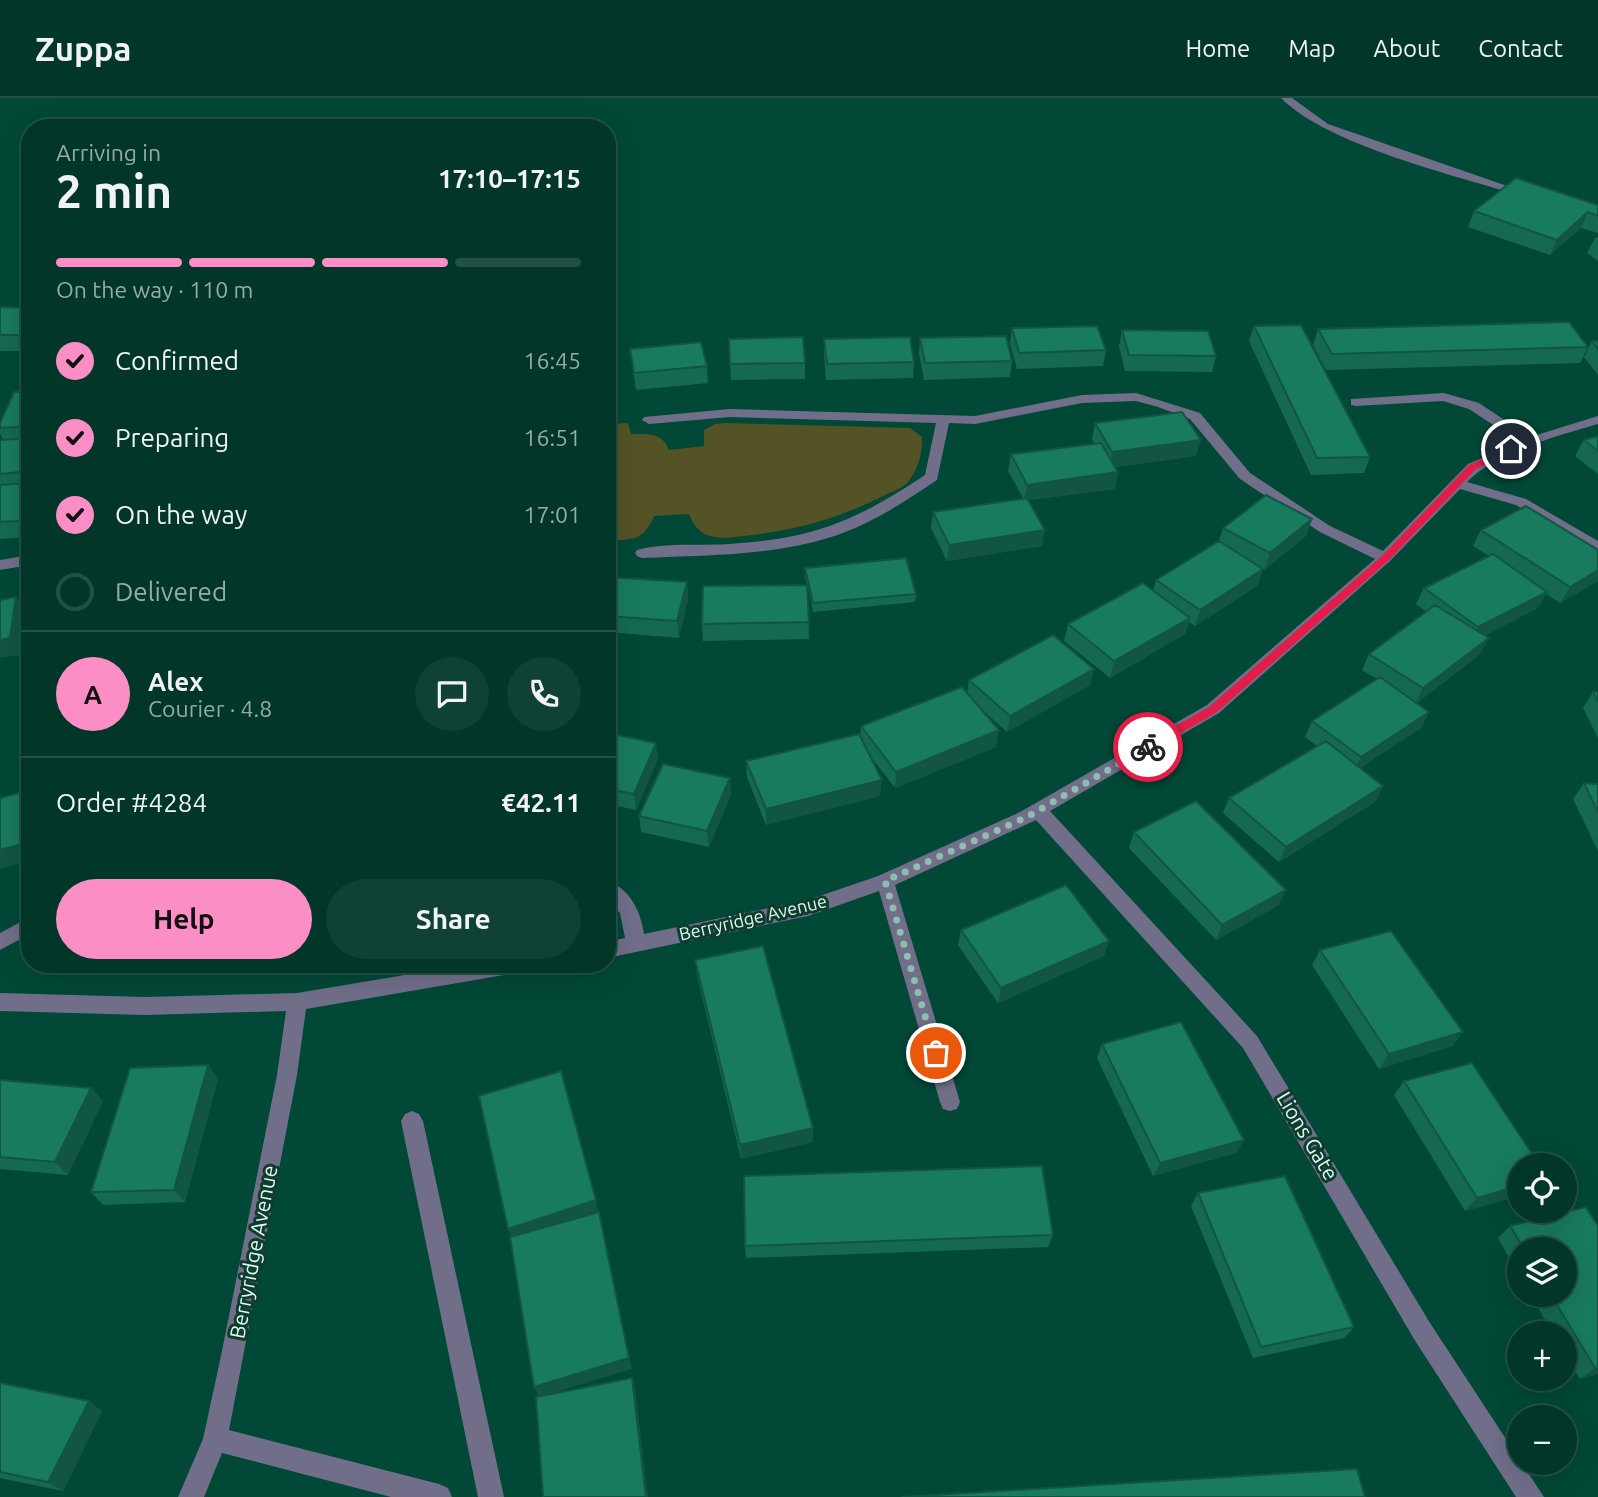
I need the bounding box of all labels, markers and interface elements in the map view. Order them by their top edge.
text: Zuppa [35,30,131,67]
text: Home [1185,35,1250,62]
text: Map [1288,35,1335,62]
text: About [1373,35,1440,62]
text: Contact [1478,35,1563,62]
text: Arriving in [56,140,161,165]
text: 17:10–17:15 [438,164,581,193]
text: 2 min [56,165,172,217]
text: On the way · 110 m [56,277,253,302]
icon: check [56,342,94,380]
text: Confirmed [115,346,239,375]
text: 16:45 [523,348,581,373]
icon: check [56,419,94,457]
pin [1481,419,1541,479]
text: Preparing [115,423,229,452]
text: 16:51 [523,425,581,450]
icon: home [1492,430,1530,468]
icon: check [56,496,94,534]
text: On the way [115,500,247,529]
text: 17:01 [523,502,581,527]
text: Delivered [115,577,227,606]
button: chat [415,657,489,731]
button: phone [507,657,581,731]
text: Alex [148,667,203,696]
text: A [84,680,102,709]
text: Courier · 4.8 [148,696,272,721]
courier [1113,712,1183,782]
icon: bike [1129,728,1167,766]
text: Order #4284 [56,788,207,817]
text: €42.11 [501,788,581,817]
button: Help [56,879,312,959]
button: Share [326,879,581,959]
street label: Berryridge Avenue [677,890,829,944]
pin [906,1023,966,1083]
icon: bag [917,1034,955,1072]
street label: Lions Gate [1272,1087,1344,1184]
map controls [1507,1153,1577,1475]
button: locate [1507,1153,1577,1223]
street label: Berryridge Avenue [224,1163,282,1340]
button: layers [1507,1237,1577,1307]
button: + [1507,1321,1577,1391]
button: − [1507,1405,1577,1475]

